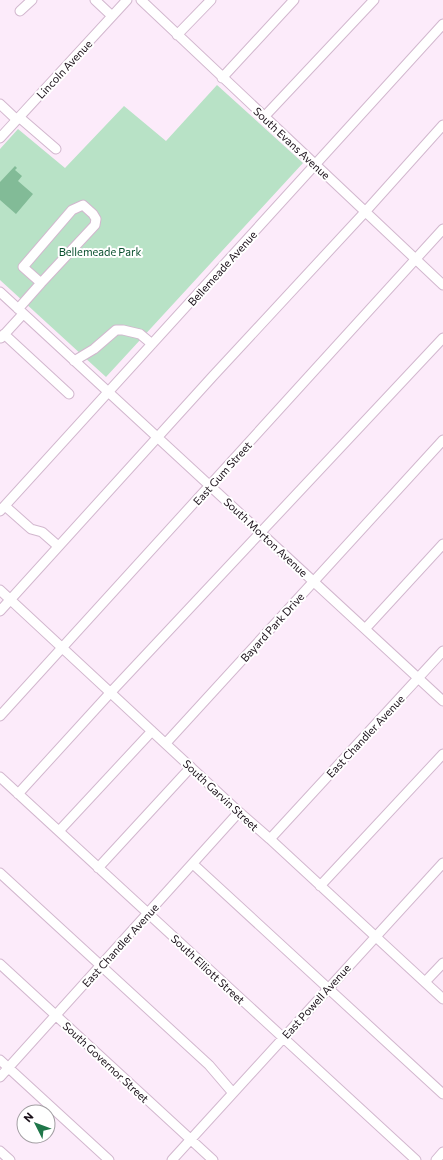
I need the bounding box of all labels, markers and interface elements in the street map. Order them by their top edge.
street label: Lincoln Avenue [34,37,95,101]
street label: South Evans Avenue [251,104,333,182]
street label: Bellemeade Avenue [185,228,259,308]
park label: Bellemeade Park [59,245,141,258]
street label: East Gum Street [190,438,254,507]
street label: South Morton Avenue [221,495,311,579]
street label: Bayard Park Drive [238,590,307,664]
street label: East Chandler Avenue [323,692,407,780]
street label: South Garvin Street [181,757,262,834]
street label: East Chandler Avenue [79,900,161,989]
street label: South Elliott Street [169,932,248,1007]
street label: East Powell Avenue [279,961,353,1041]
street label: South Governor Street [60,1019,152,1105]
north arrow [16,1104,56,1144]
text: N [21,1110,36,1124]

